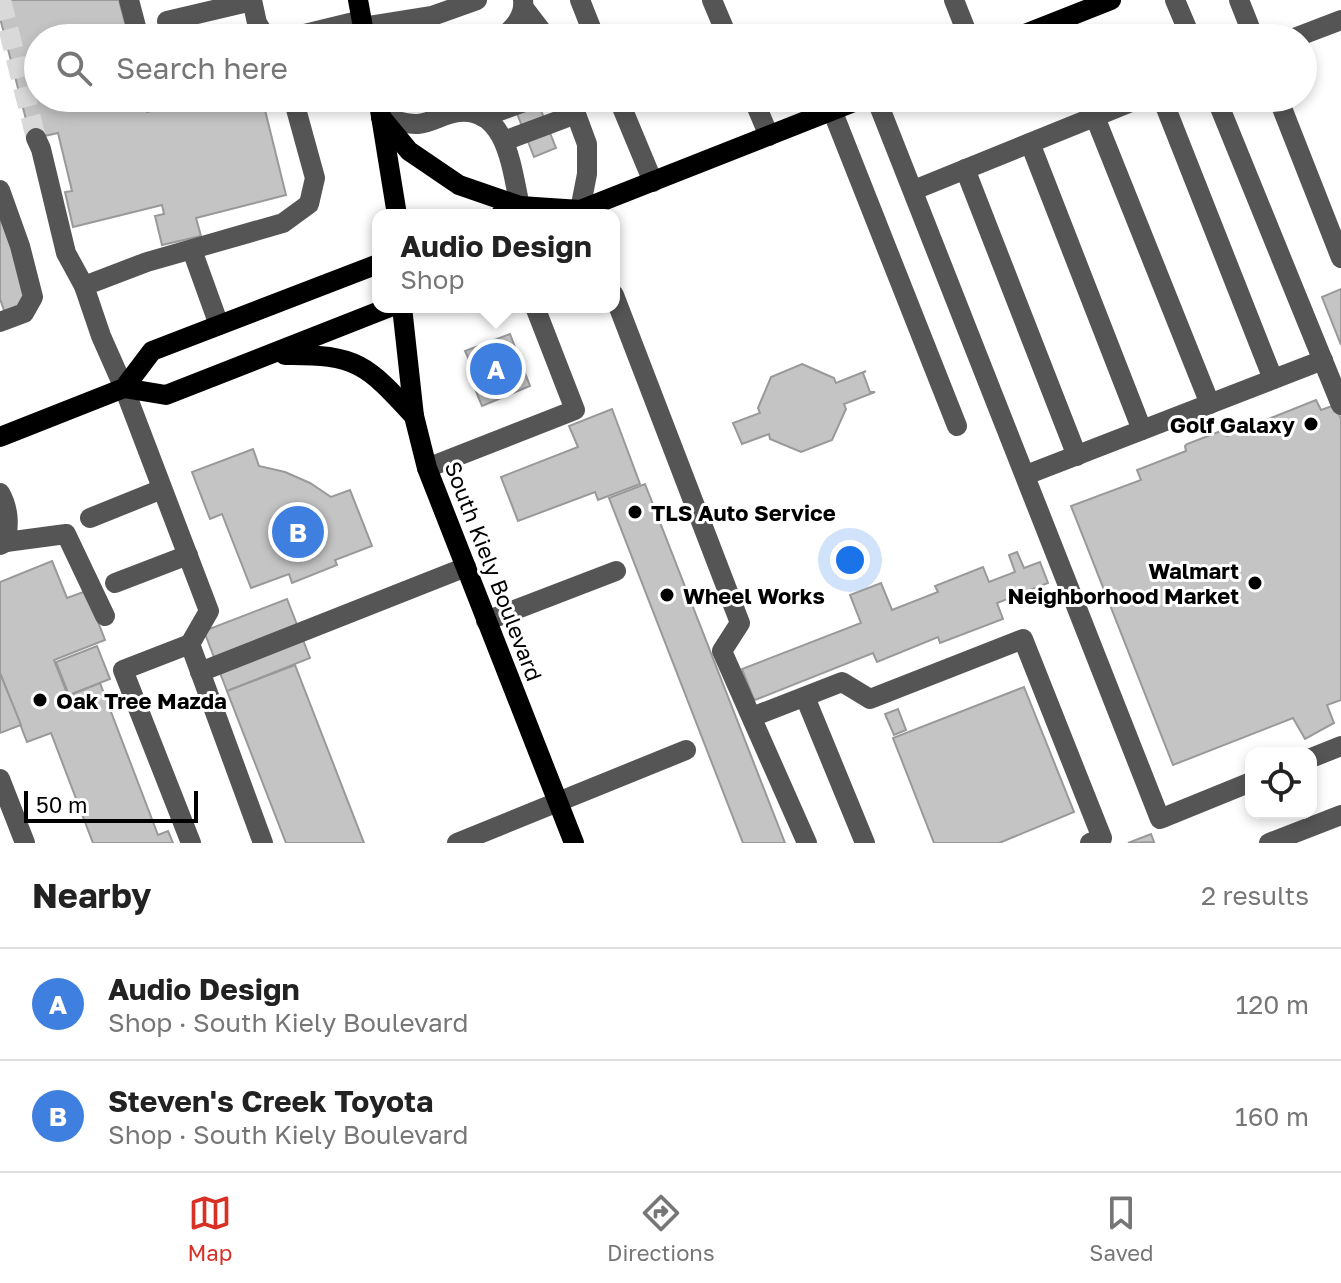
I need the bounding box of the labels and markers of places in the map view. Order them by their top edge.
pin: A [470,339,522,399]
place label: Golf Galaxy [1170,411,1295,438]
marker: Golf Galaxy [1302,415,1320,433]
place label: TLS Auto Service [651,499,836,526]
pin: B [272,502,324,562]
marker: TLS Auto Service [626,503,644,521]
place label: Walmart Neighborhood Market [1007,557,1239,609]
marker: Walmart Neighborhood Market [1246,574,1264,592]
place label: Wheel Works [683,582,825,609]
marker: Wheel Works [658,586,676,604]
place label: Oak Tree Mazda [56,687,227,714]
marker: Oak Tree Mazda [31,691,49,709]

